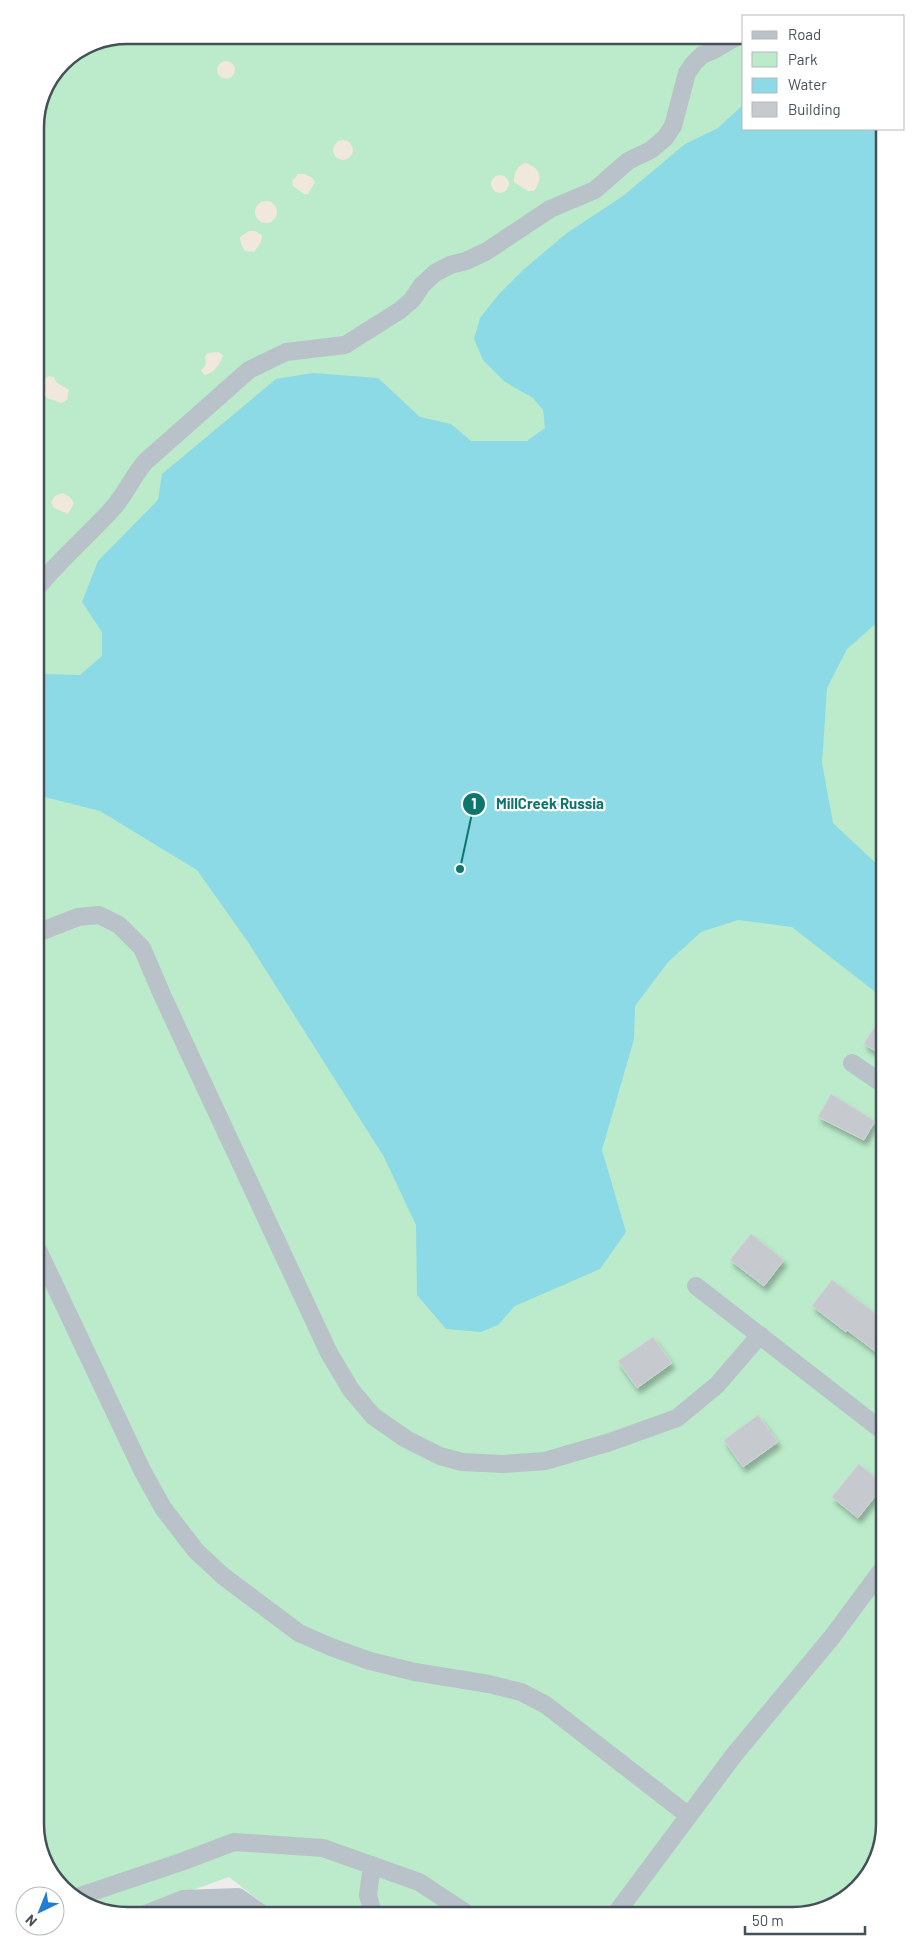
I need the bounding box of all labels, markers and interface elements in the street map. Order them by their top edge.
legend [742,15,905,130]
text: Road [788,25,821,43]
text: Park [788,50,818,68]
text: Water [788,75,827,93]
text: Building [788,100,841,118]
callout: MillCreek Russia [461,789,614,819]
text: 1 [471,794,477,812]
text: MillCreek Russia [496,794,604,812]
north arrow [15,1886,65,1936]
scale bar [745,1904,865,1936]
text: N [22,1911,40,1930]
text: 50 m [752,1911,784,1929]

